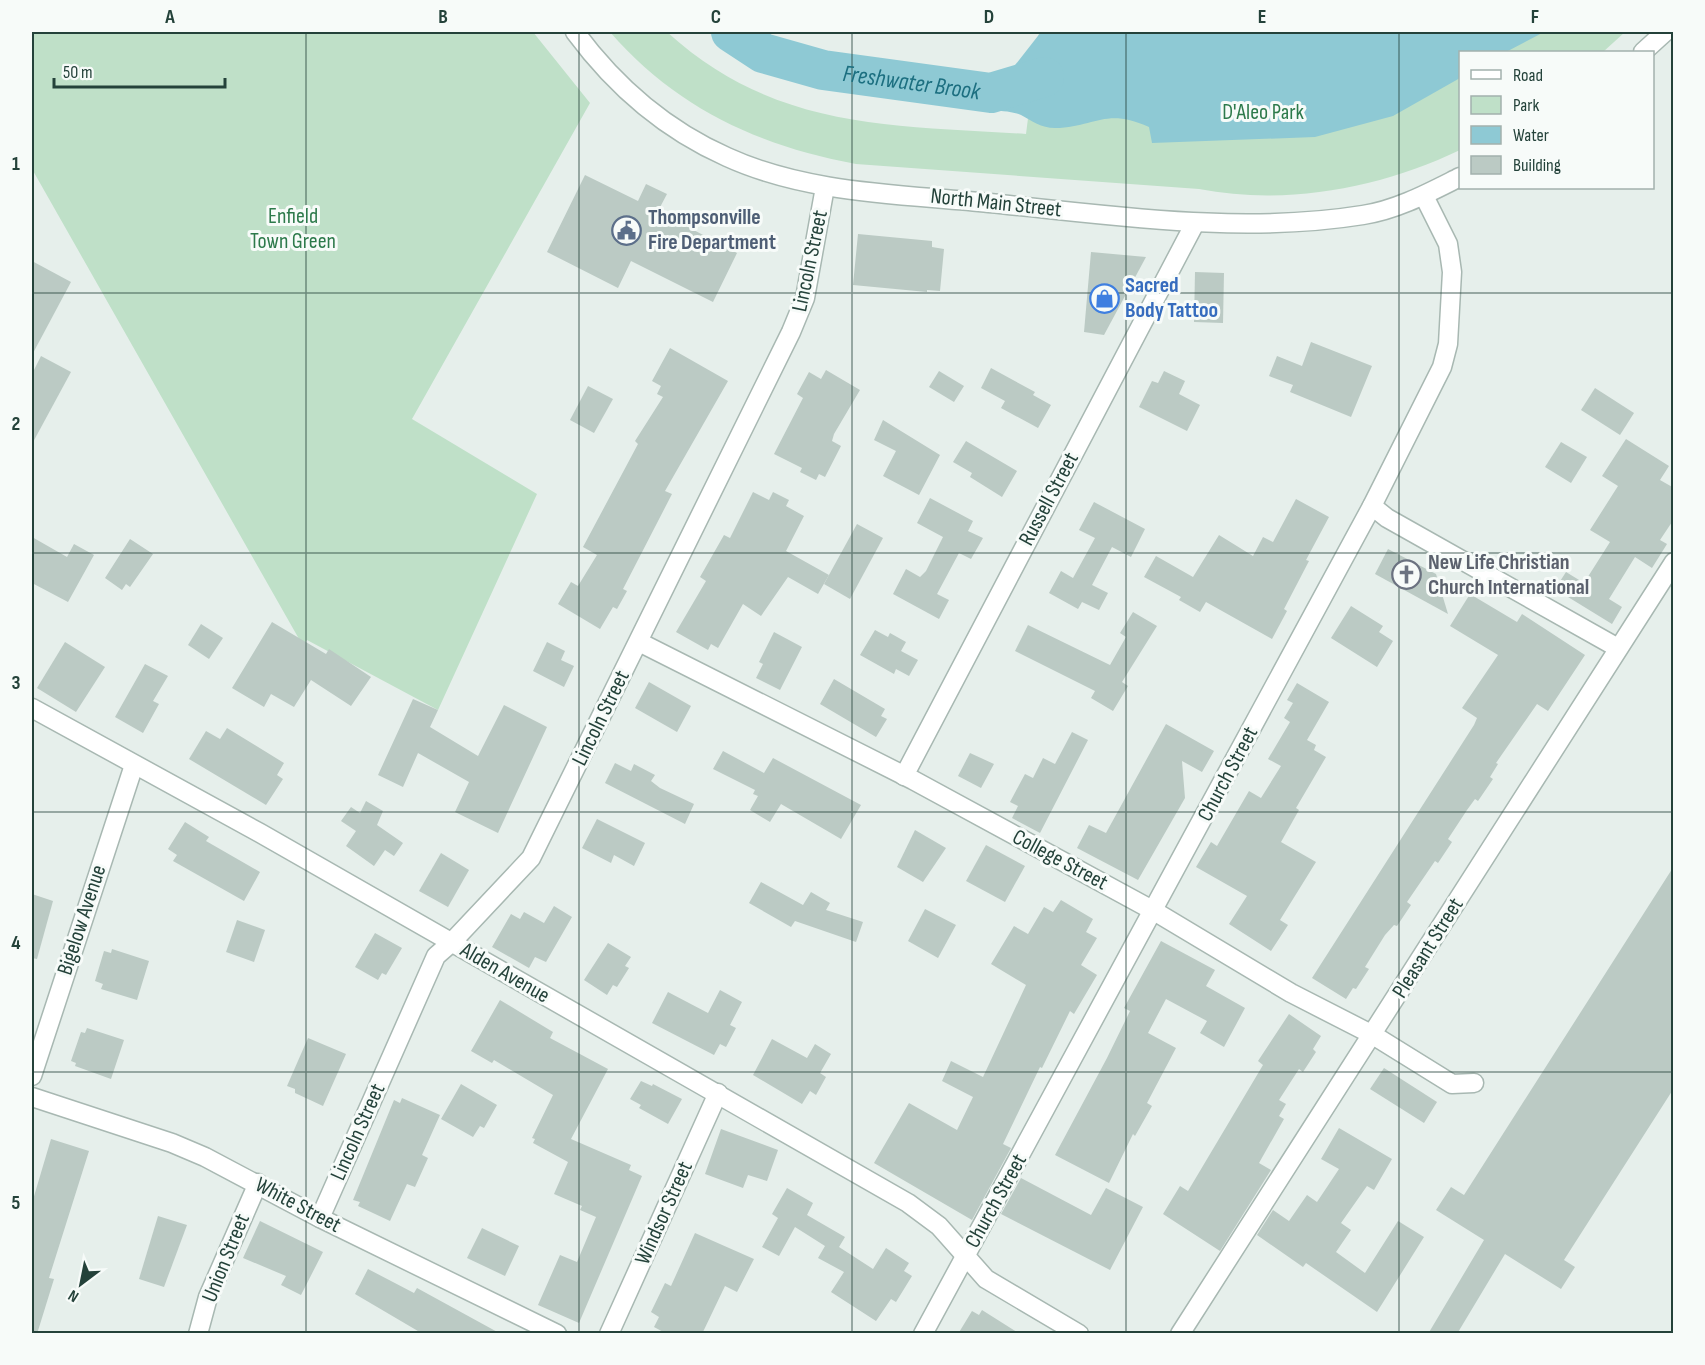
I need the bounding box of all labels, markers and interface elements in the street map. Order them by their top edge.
text: A [164,5,175,29]
text: B [438,5,448,29]
text: C [711,5,721,29]
text: D [984,5,994,29]
text: E [1258,5,1266,29]
text: F [1531,5,1539,29]
scale bar [54,51,225,89]
legend [1459,51,1654,189]
water label: Freshwater Brook [841,58,983,106]
text: 50 m [63,62,93,83]
text: Road [1513,65,1543,86]
text: Park [1513,95,1539,116]
park label: D'Aleo Park [1222,99,1304,126]
text: Water [1513,125,1549,146]
text: 1 [12,152,20,176]
text: Building [1513,155,1561,176]
street label: North Main Street [929,183,1063,223]
park label: Enfield Town Green [250,203,336,255]
place label: Thompsonville Fire Department [648,204,776,256]
street label: Lincoln Street [786,208,834,314]
public building icon: Thompsonville Fire Department [611,214,643,246]
place label: Sacred Body Tattoo [1125,272,1218,324]
shop icon: Sacred Body Tattoo [1088,282,1120,314]
text: 2 [12,412,20,436]
street label: Russell Street [1013,447,1085,550]
place label: New Life Christian Church International [1428,549,1589,601]
church icon: New Life Christian Church International [1391,559,1423,591]
street label: Lincoln Street [566,666,636,770]
text: 3 [12,671,21,695]
street label: Church Street [1192,722,1264,826]
street label: College Street [1008,824,1113,896]
street label: Bigelow Avenue [52,862,112,978]
street label: Pleasant Street [1387,893,1470,1003]
text: 4 [11,931,21,955]
street label: Alden Avenue [455,936,554,1009]
street label: Lincoln Street [325,1079,391,1185]
street label: Church Street [959,1149,1033,1253]
street label: Windsor Street [629,1157,699,1269]
street label: White Street [251,1171,346,1239]
text: 5 [12,1191,21,1215]
street label: Union Street [196,1210,256,1306]
north arrow [51,1254,111,1314]
text: N [65,1285,83,1306]

